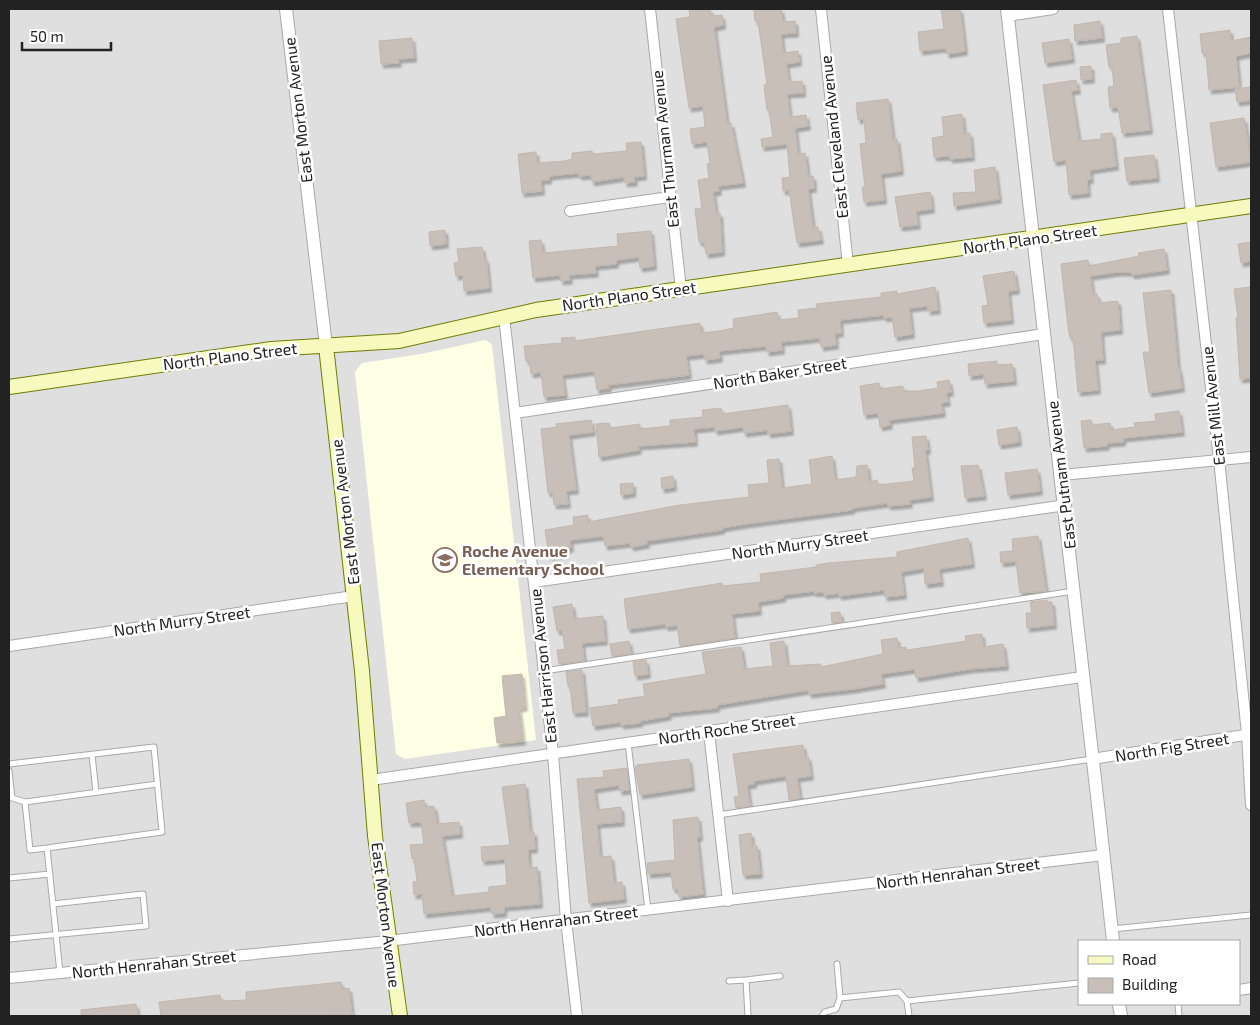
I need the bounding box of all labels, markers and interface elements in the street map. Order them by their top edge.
scale bar [22,20,111,52]
text: 50 m [30,27,64,45]
street label: East Morton Avenue [279,36,316,184]
street label: East Cleveland Avenue [815,55,852,219]
street label: East Thurman Avenue [647,69,682,229]
street label: North Plano Street [962,220,1098,257]
street label: North Plano Street [561,277,697,314]
street label: North Plano Street [162,338,298,373]
street label: East Mill Avenue [1197,346,1228,466]
street label: North Baker Street [712,353,848,392]
street label: East Putnam Avenue [1042,400,1079,550]
street label: East Morton Avenue [326,438,363,586]
street label: North Murry Street [730,525,870,563]
place label: Roche Avenue Elementary School [462,541,605,579]
school or university icon: Roche Avenue Elementary School [432,547,458,573]
street label: East Harrison Avenue [525,588,560,744]
street label: North Murry Street [112,602,252,640]
street label: North Roche Street [657,709,797,748]
street label: North Fig Street [1113,728,1230,765]
street label: East Morton Avenue [368,841,405,989]
street label: North Henrahan Street [875,853,1041,892]
street label: North Henrahan Street [473,901,639,940]
legend [1078,940,1240,1005]
street label: North Henrahan Street [71,945,237,982]
text: Road [1122,950,1157,968]
text: Building [1122,975,1178,993]

